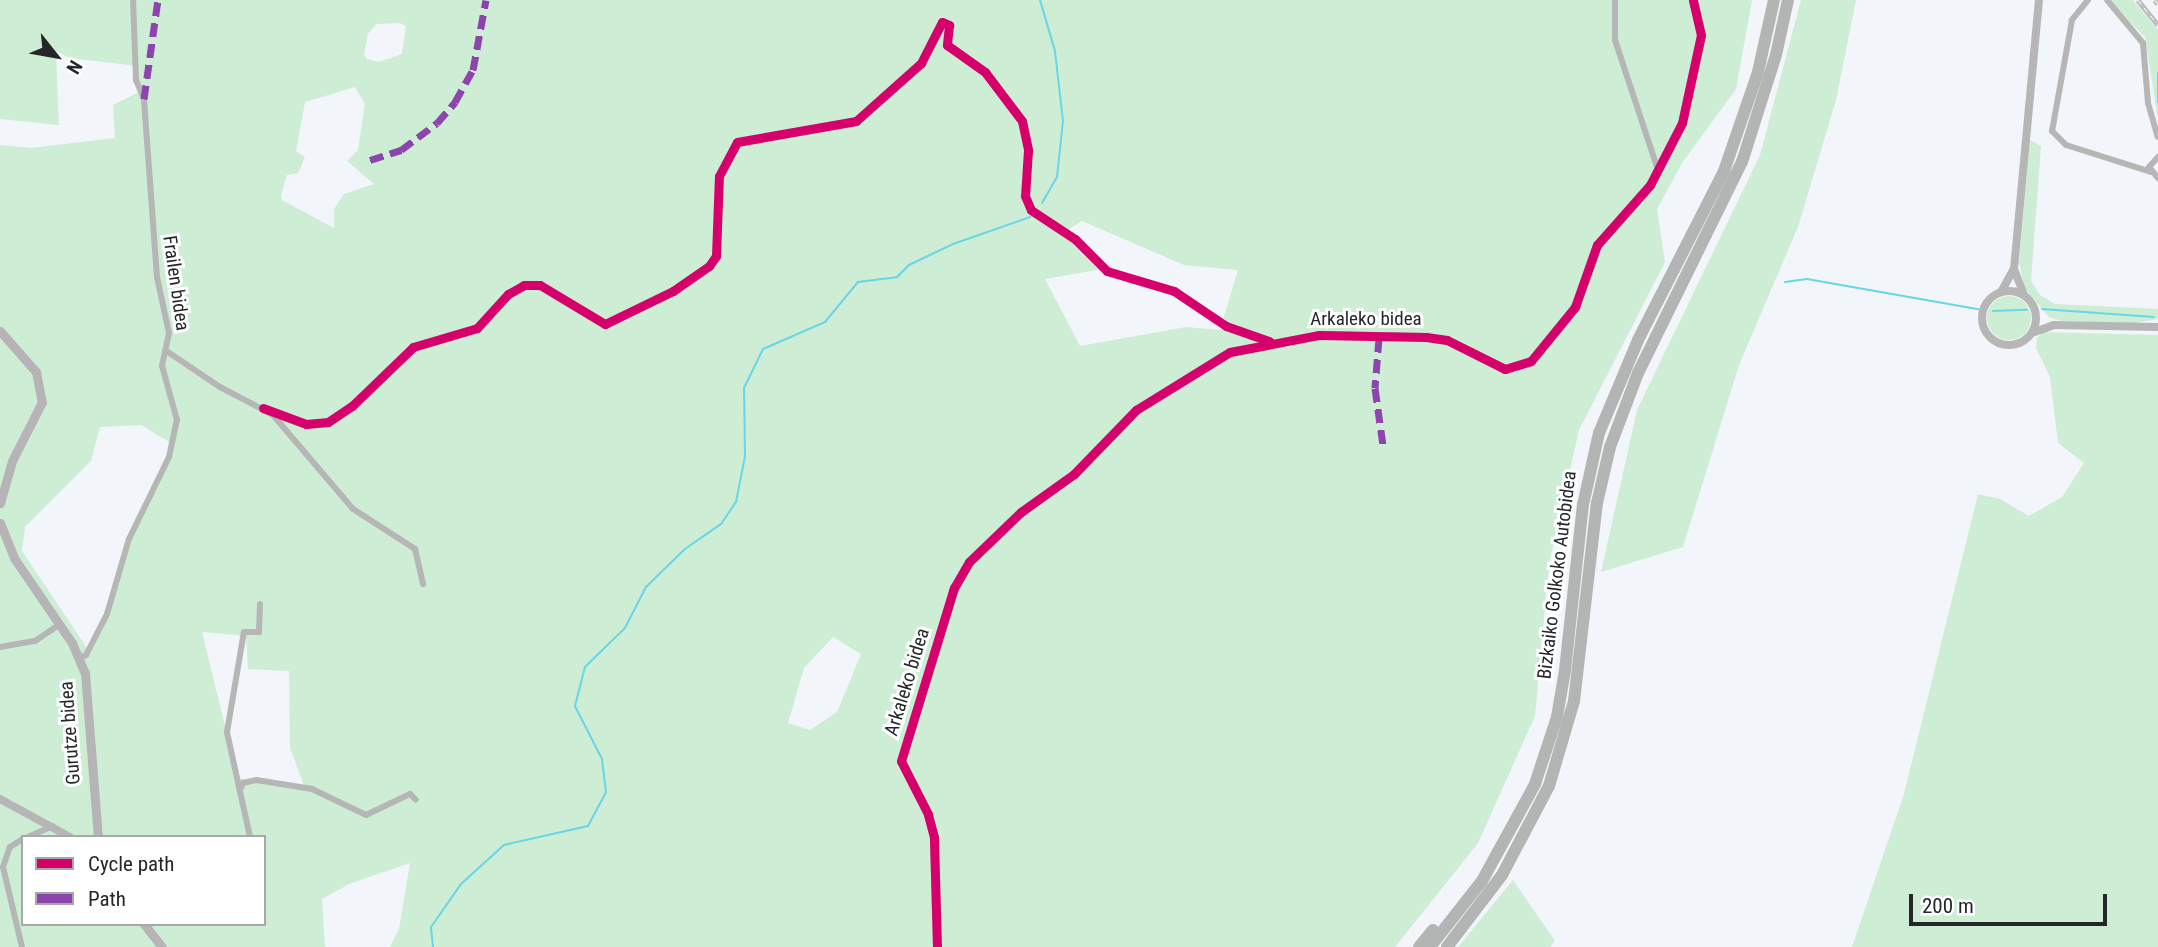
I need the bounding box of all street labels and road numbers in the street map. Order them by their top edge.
street label: Frailen bidea [158,234,194,332]
street label: Arkaleko bidea [1310,308,1422,330]
street label: Bizkaiko Golkoko Autobidea [1533,470,1581,680]
street label: Arkaleko bidea [880,625,934,739]
street label: Gurutze bidea [55,681,85,785]

